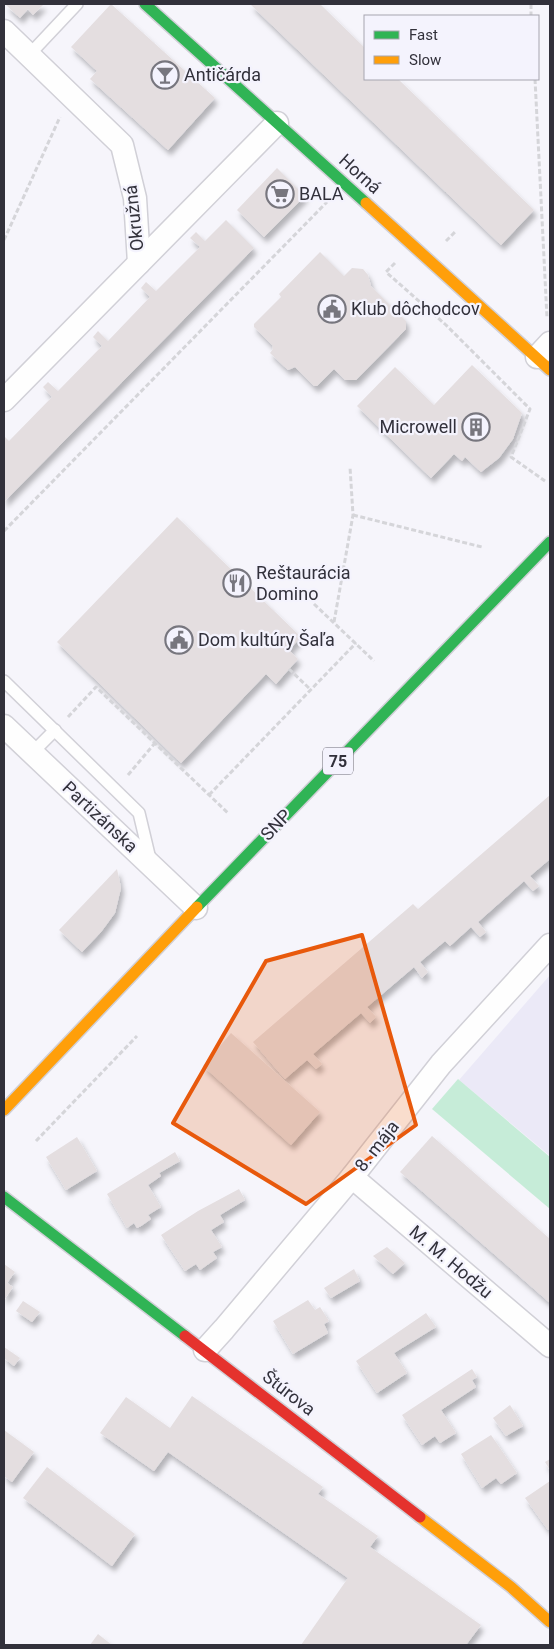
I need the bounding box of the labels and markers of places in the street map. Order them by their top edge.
bar icon: Antičárda [150,60,180,90]
place label: Antičárda [184,64,261,85]
supermarket icon: BALA [265,179,295,209]
place label: BALA [299,183,344,204]
public building icon: Klub dôchodcov [317,294,347,324]
place label: Klub dôchodcov [351,298,480,319]
building icon: Microwell [461,412,491,442]
place label: Microwell [379,416,457,437]
place label: Reštaurácia Domino [256,562,351,604]
restaurant icon: Reštaurácia Domino [222,568,252,598]
public building icon: Dom kultúry Šaľa [164,625,194,655]
place label: Dom kultúry Šaľa [198,629,335,650]

